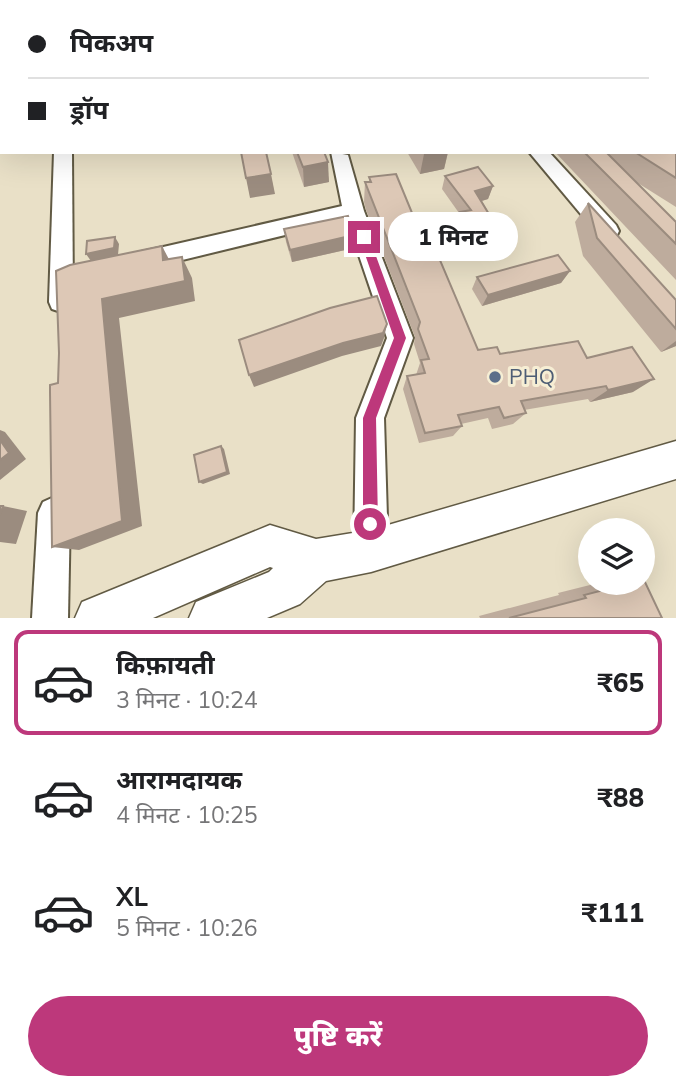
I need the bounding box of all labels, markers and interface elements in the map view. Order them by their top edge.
text: पिकअप [70,26,153,59]
text: ड्रॉप [70,93,108,126]
callout: 1 मिनट [388,212,518,262]
route end [348,221,380,253]
text: 1 मिनट [418,222,488,251]
place label: PHQ [509,363,555,389]
marker: PHQ [487,369,503,385]
route start [354,508,386,540]
map controls [578,518,655,595]
button: layers [578,518,655,595]
text: किफ़ायती [116,648,215,681]
icon: car [32,651,95,714]
text: ₹65 [597,666,644,699]
text: 3 मिनट · 10:24 [116,685,258,714]
text: आरामदायक [116,763,242,796]
icon: car [32,766,95,829]
text: ₹88 [597,781,644,814]
text: 4 मिनट · 10:25 [116,800,258,829]
text: XL [116,880,148,913]
icon: car [32,881,95,944]
text: ₹111 [582,896,644,929]
text: 5 मिनट · 10:26 [116,913,258,942]
button: पुष्टि करें [28,996,648,1076]

